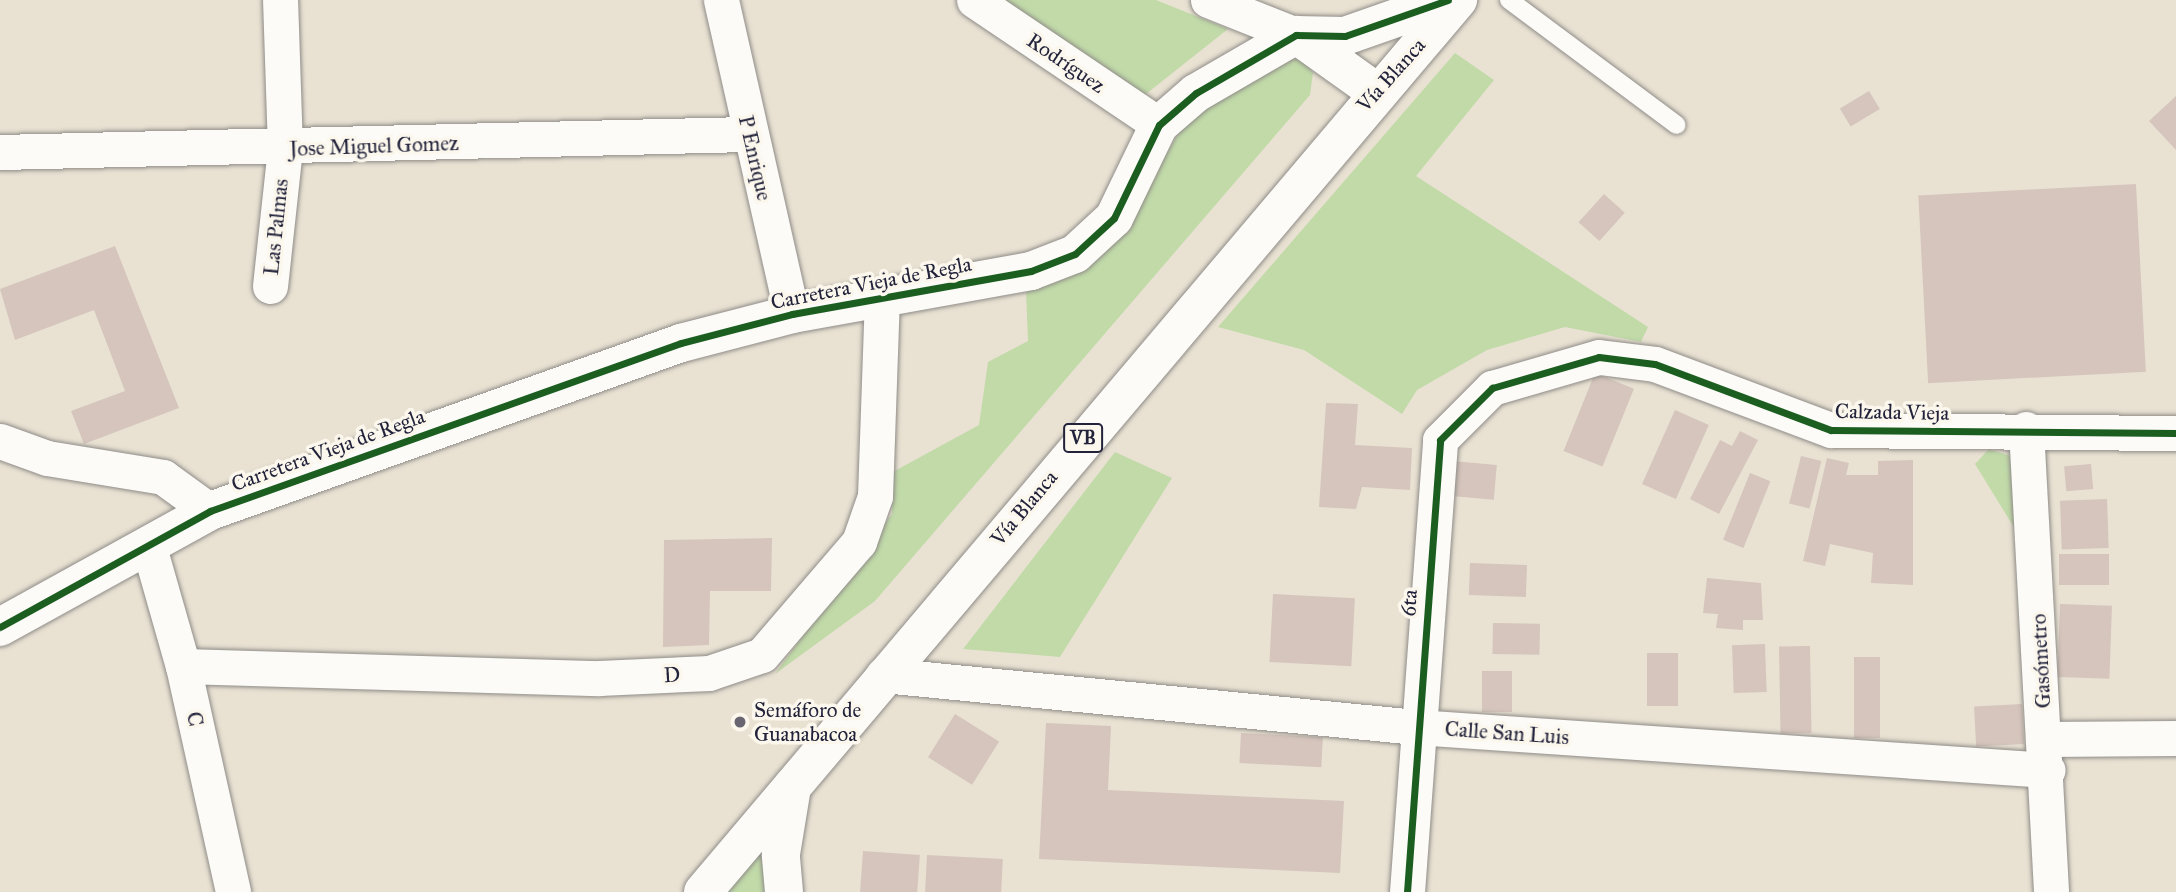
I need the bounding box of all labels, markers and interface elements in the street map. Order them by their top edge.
street label: Rodríguez [1022,28,1110,98]
street label: Vía Blanca [1351,33,1431,117]
street label: P Enrique [733,113,777,203]
street label: Jose Miguel Gomez [289,130,459,162]
street label: Las Palmas [258,177,294,277]
street label: Carretera Vieja de Regla [768,251,974,315]
street label: Calzada Vieja [1835,398,1949,426]
street label: Carretera Vieja de Regla [228,403,428,497]
road number: VB [1062,422,1104,453]
street label: Vía Blanca [985,465,1063,551]
street label: 6ta [1395,588,1423,618]
street label: Gasómetro [2026,613,2056,709]
street label: D [663,662,681,688]
place label: Semáforo de Guanabacoa [754,697,861,747]
street label: C [181,709,209,729]
marker: Semáforo de Guanabacoa [732,714,748,730]
street label: Calle San Luis [1444,716,1570,750]

